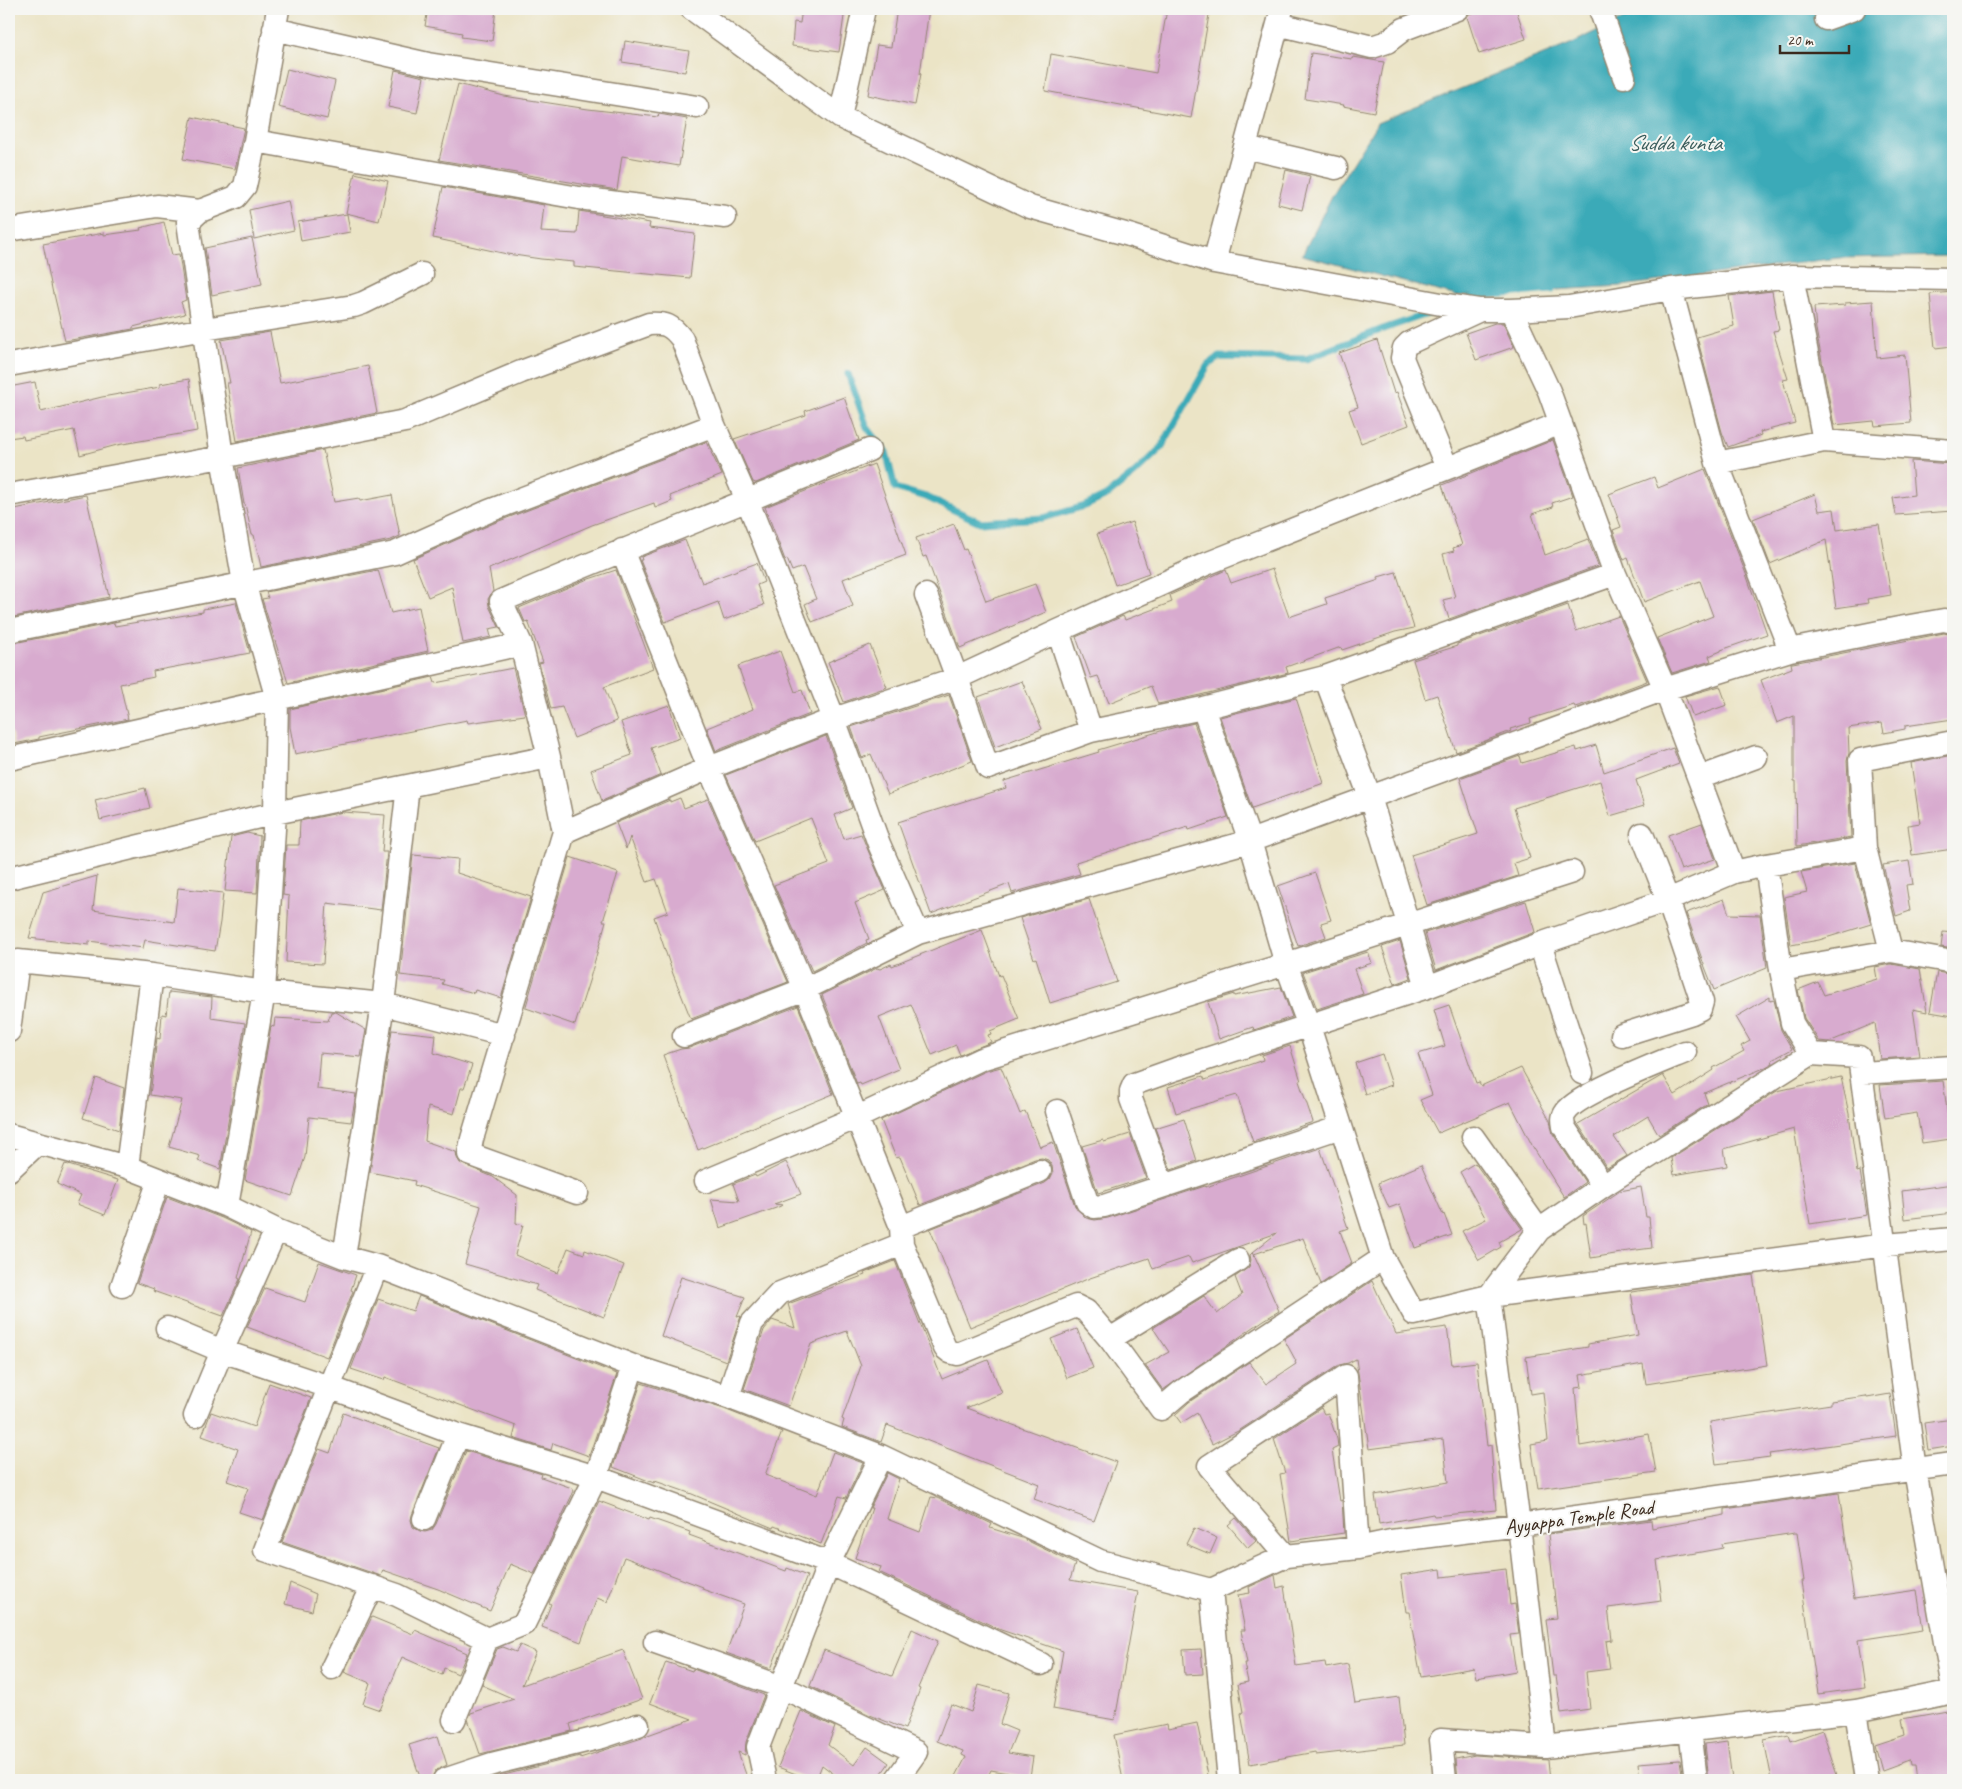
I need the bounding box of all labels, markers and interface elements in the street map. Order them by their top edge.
scale bar [1780,22,1848,54]
text: 20 m [1787,31,1814,50]
water label: Sudda kunta [1629,129,1724,157]
street label: Ayyappa Temple Road [1503,1493,1659,1540]

